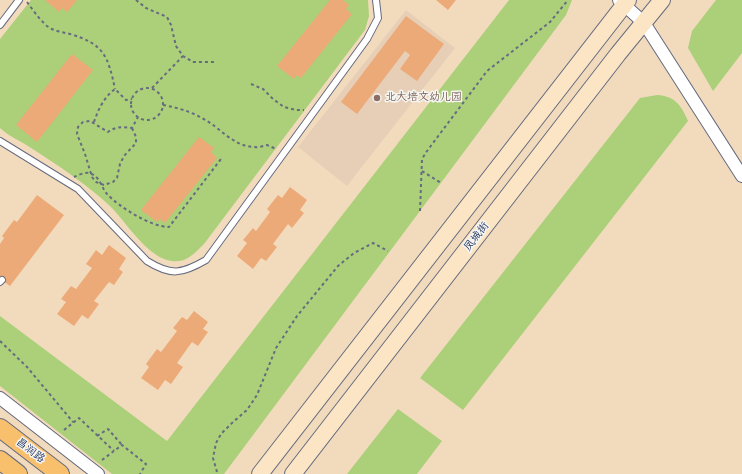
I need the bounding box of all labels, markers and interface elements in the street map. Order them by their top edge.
place label: 北大培文幼儿园 [385,91,462,105]
marker: 北大培文幼儿园 [372,93,382,103]
street label: 凤城街 [462,220,492,254]
street label: 昌润路 [13,436,47,466]

